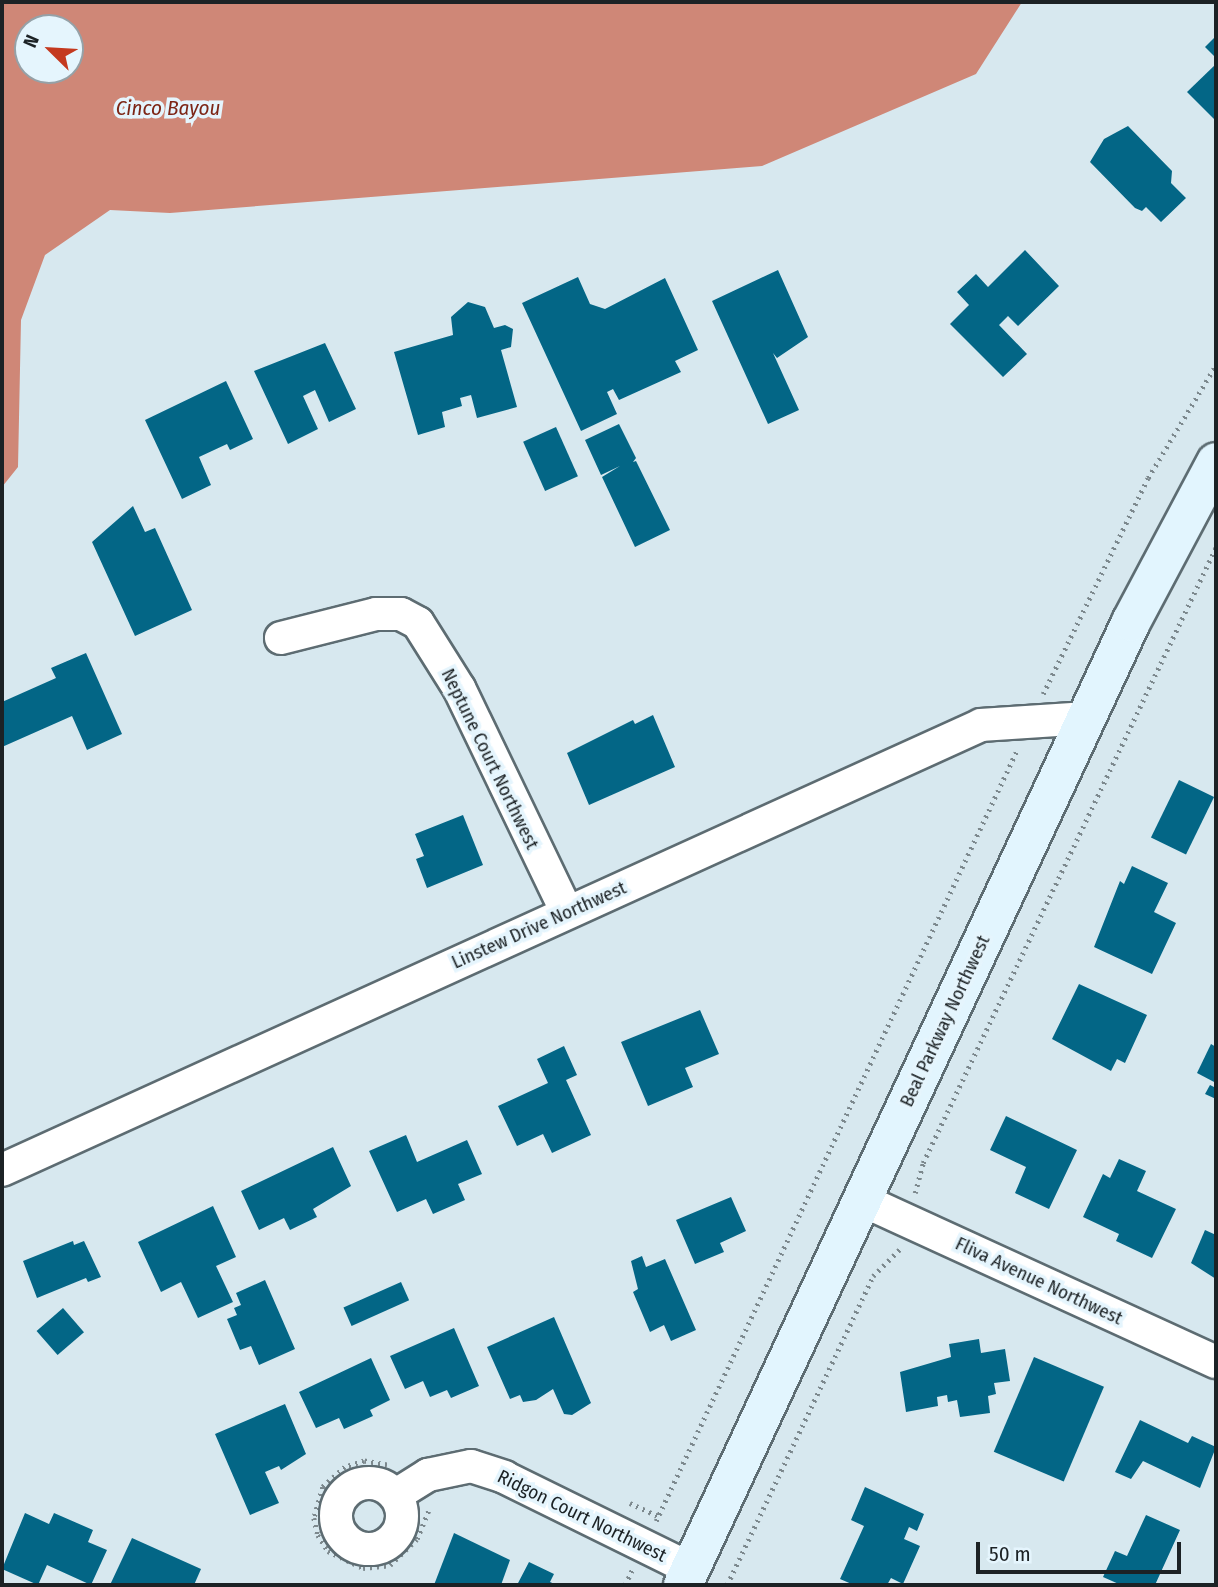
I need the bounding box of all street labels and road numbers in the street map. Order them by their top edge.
street label: Neptune Court Northwest [436,665,544,853]
street label: Linstew Drive Northwest [448,876,630,974]
street label: Beal Parkway Northwest [895,932,995,1110]
street label: Fliva Avenue Northwest [952,1232,1126,1330]
street label: Ridgon Court Northwest [494,1465,670,1567]

